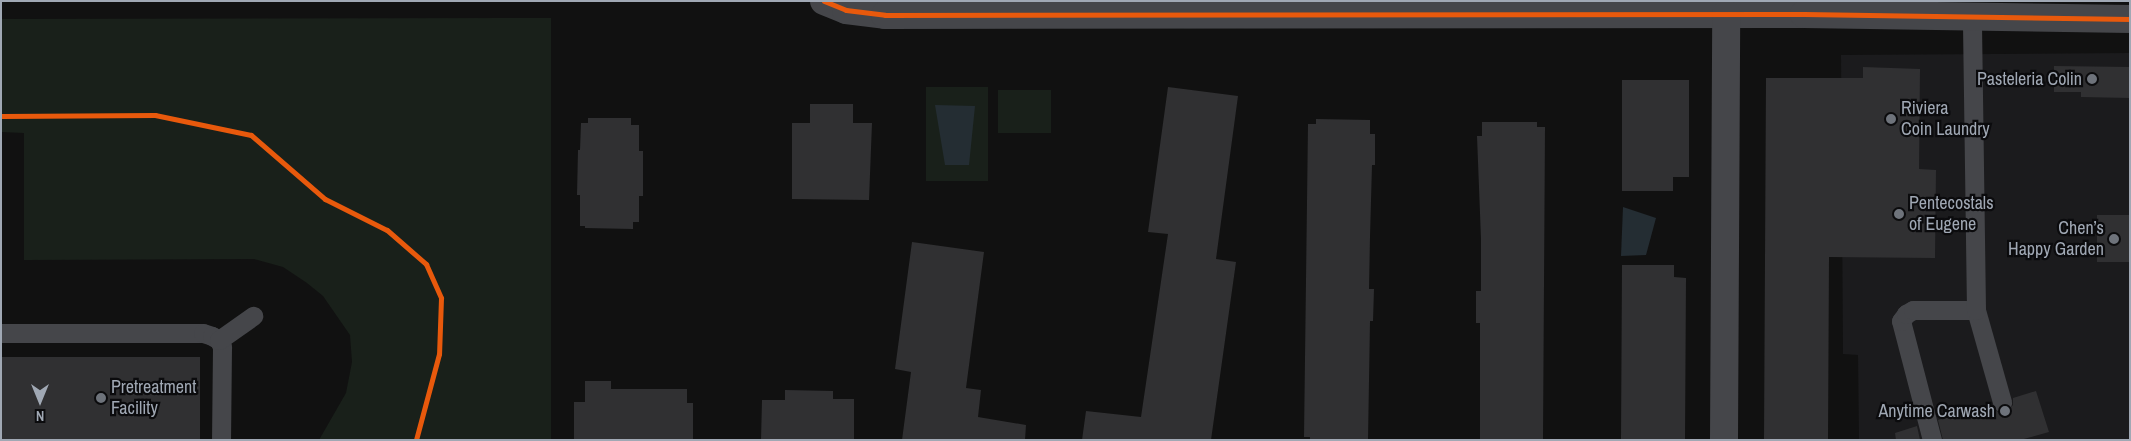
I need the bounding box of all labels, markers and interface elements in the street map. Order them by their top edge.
place label: Pasteleria Colin [1977,68,2082,90]
marker: Pasteleria Colin [2086,73,2098,85]
place label: Riviera Coin Laundry [1901,98,1990,140]
marker: Riviera Coin Laundry [1885,113,1897,125]
place label: Pentecostals of Eugene [1909,193,1994,235]
marker: Pentecostals of Eugene [1893,208,1905,220]
place label: Chen’s Happy Garden [2008,218,2104,260]
marker: Chen’s Happy Garden [2108,233,2120,245]
north arrow [15,376,65,426]
place label: Pretreatment Facility [111,377,196,419]
marker: Pretreatment Facility [95,392,107,404]
place label: Anytime Carwash [1879,400,1995,422]
marker: Anytime Carwash [1999,405,2011,417]
text: N [36,407,44,425]

